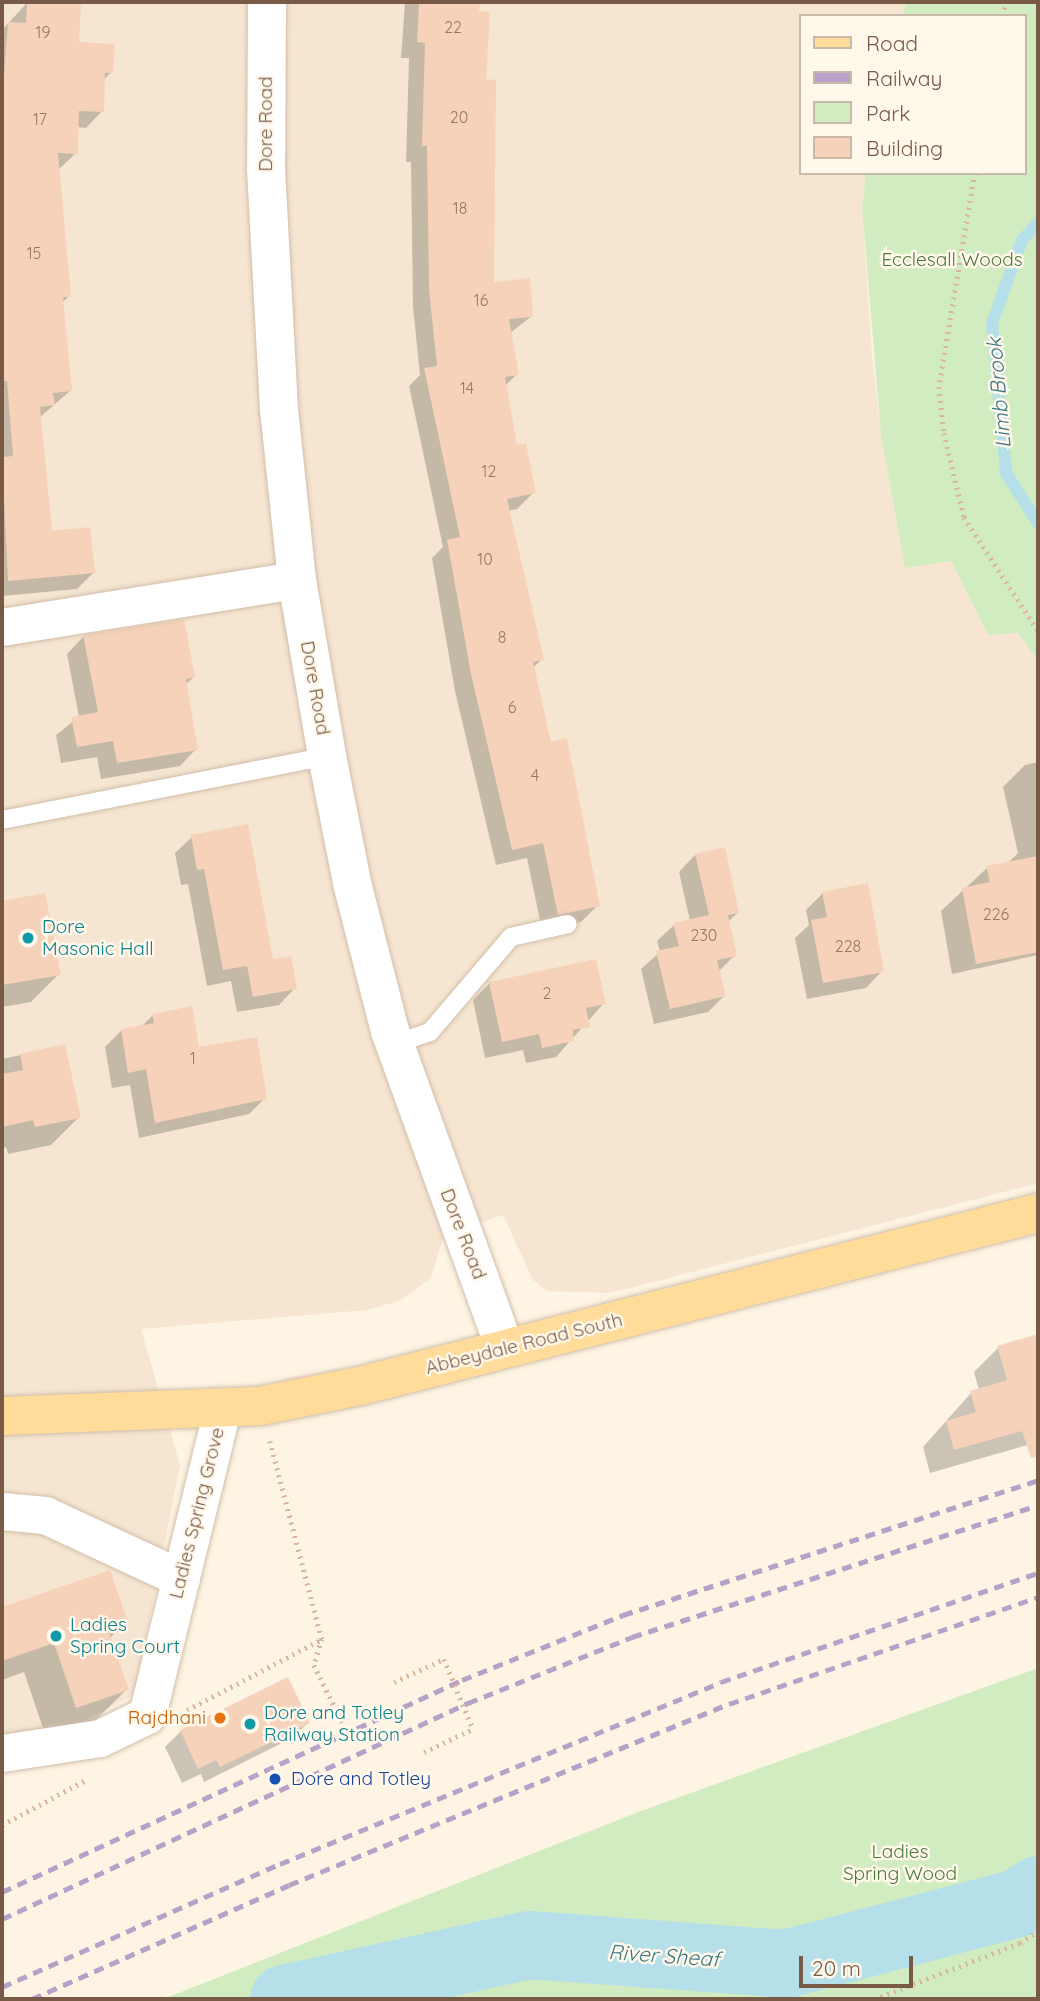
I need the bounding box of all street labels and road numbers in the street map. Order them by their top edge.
street label: Dore Road [255,76,277,172]
street label: Dore Road [296,639,334,737]
street label: Dore Road [435,1185,491,1283]
street label: Abbeydale Road South [423,1308,625,1380]
street label: Ladies Spring Grove [165,1425,229,1601]

